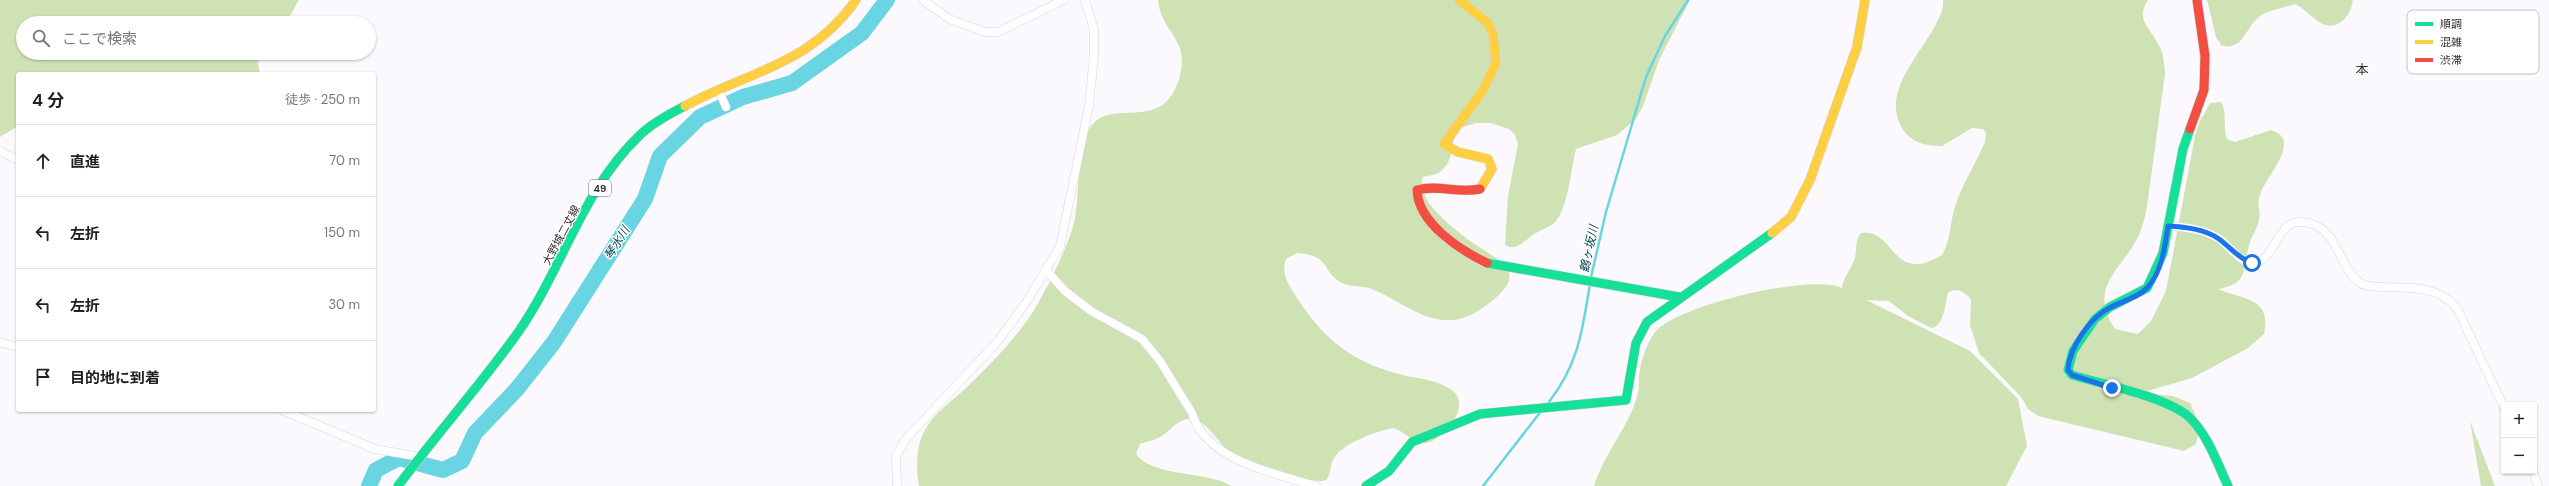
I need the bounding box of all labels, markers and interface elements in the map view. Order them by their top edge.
legend [2407,10,2539,74]
search box [16,16,376,60]
text: 順調 [2440,17,2462,31]
icon: search [30,27,52,49]
text: ここで検索 [62,29,137,49]
text: 混雑 [2440,35,2462,49]
text: 渋滞 [2440,53,2462,67]
district label: 本 [2355,61,2369,78]
text: 4 分 [32,89,64,111]
text: 徒歩 · 250 m [285,91,360,108]
icon: ahead [32,150,54,172]
text: 直進 [70,152,100,172]
text: 70 m [329,152,360,169]
road number: 49 [589,180,611,196]
street label: 大野城二丈線 [539,203,583,267]
icon: left [32,222,54,244]
water label: 琴水川 [601,222,634,263]
water label: 鶴ヶ坂川 [1576,222,1602,274]
text: 左折 [70,224,100,244]
text: 150 m [324,224,360,241]
route start [2243,254,2261,272]
icon: left [32,294,54,316]
text: 左折 [70,296,100,316]
text: 30 m [328,296,360,313]
icon: arrive [32,366,54,388]
text: 目的地に到着 [70,368,160,388]
route end [2103,379,2121,397]
map controls [2501,402,2537,474]
button: + [2501,402,2537,438]
button: − [2501,438,2537,474]

